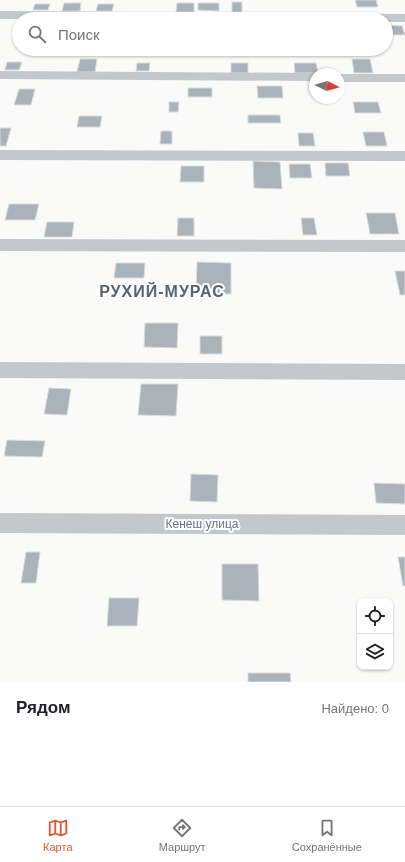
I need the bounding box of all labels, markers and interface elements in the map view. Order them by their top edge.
search box [12,12,393,56]
icon: search [26,23,48,45]
text: Поиск [58,26,100,43]
north arrow [309,68,345,104]
district label: РУХИЙ-МУРАС [99,282,225,300]
street label: Кенеш улица [166,517,239,531]
map controls [357,598,393,670]
button: locate [357,598,393,634]
button: layers [357,634,393,670]
text: Рядом [16,698,71,717]
text: Найдено: 0 [321,701,389,716]
tab: Карта [43,817,73,853]
tab: Маршрут [159,817,206,853]
tab: Сохранённые [292,817,362,853]

